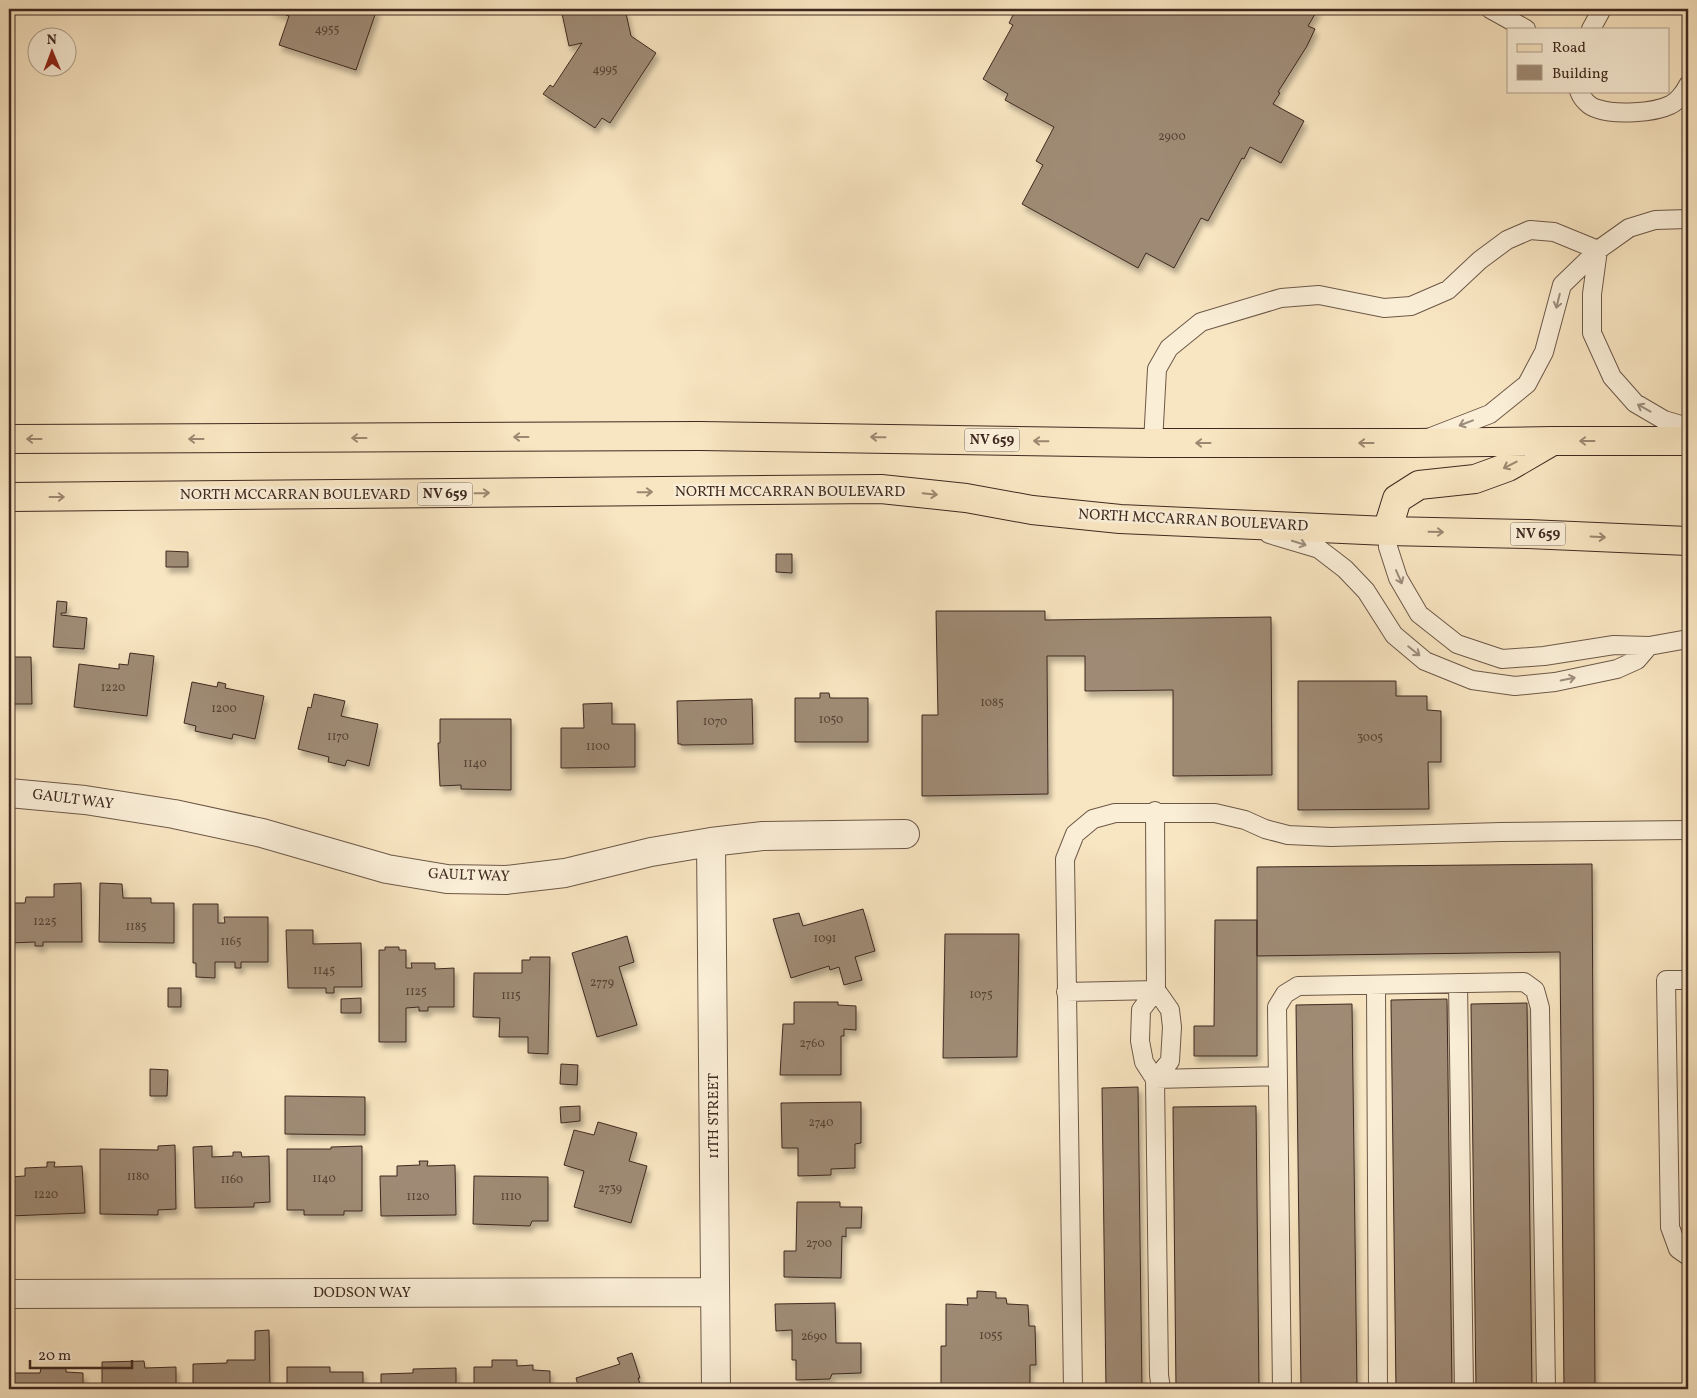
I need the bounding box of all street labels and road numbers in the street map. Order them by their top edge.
road number: NV 659 [964,428,1020,452]
road number: NV 659 [418,482,472,506]
street label: NORTH MCCARRAN BOULEVARD [675,482,905,503]
street label: NORTH MCCARRAN BOULEVARD [180,485,410,506]
street label: NORTH MCCARRAN BOULEVARD [1077,504,1309,538]
road number: NV 659 [1510,522,1566,546]
street label: GAULT WAY [31,785,115,815]
street label: GAULT WAY [428,864,511,888]
street label: 11TH STREET [704,1073,725,1159]
street label: DODSON WAY [313,1283,412,1304]

